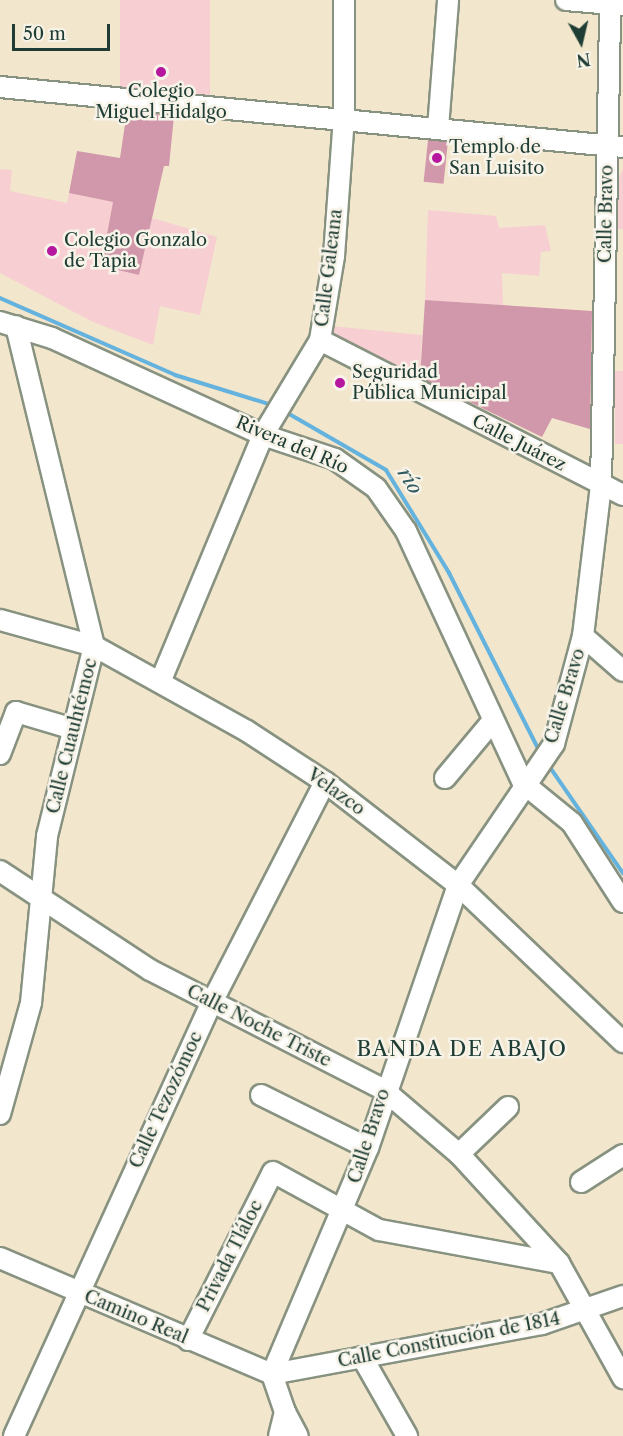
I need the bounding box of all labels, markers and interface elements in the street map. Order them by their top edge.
scale bar [15,12,112,50]
north arrow [551,12,611,72]
text: 50 m [23,23,66,45]
text: N [575,49,592,71]
marker: Colegio Miguel Hidalgo [154,65,168,79]
place label: Colegio Miguel Hidalgo [95,81,227,124]
place label: Templo de San Luisito [449,137,544,180]
marker: Templo de San Luisito [430,151,444,165]
street label: Calle Bravo [594,165,618,263]
street label: Calle Galeana [311,208,347,328]
place label: Colegio Gonzalo de Tapia [64,230,207,272]
marker: Colegio Gonzalo de Tapia [45,244,59,258]
place label: Seguridad Pública Municipal [352,362,507,404]
marker: Seguridad Pública Municipal [333,376,347,390]
street label: Calle Juárez [468,410,570,476]
street label: Rivera del Río [232,412,352,478]
water label: río [393,463,427,499]
street label: Calle Bravo [540,646,590,746]
street label: Calle Cuauhtémoc [42,656,102,816]
street label: Velazco [303,764,369,820]
street label: Calle Noche Triste [183,980,335,1072]
street label: Calle Tezozómoc [125,1028,207,1172]
district label: BANDA DE ABAJO [356,1036,568,1062]
street label: Calle Bravo [344,1086,394,1186]
street label: Privada Tláloc [192,1196,268,1316]
street label: Camino Real [81,1285,191,1349]
street label: Calle Constitución de 1814 [336,1308,562,1372]

